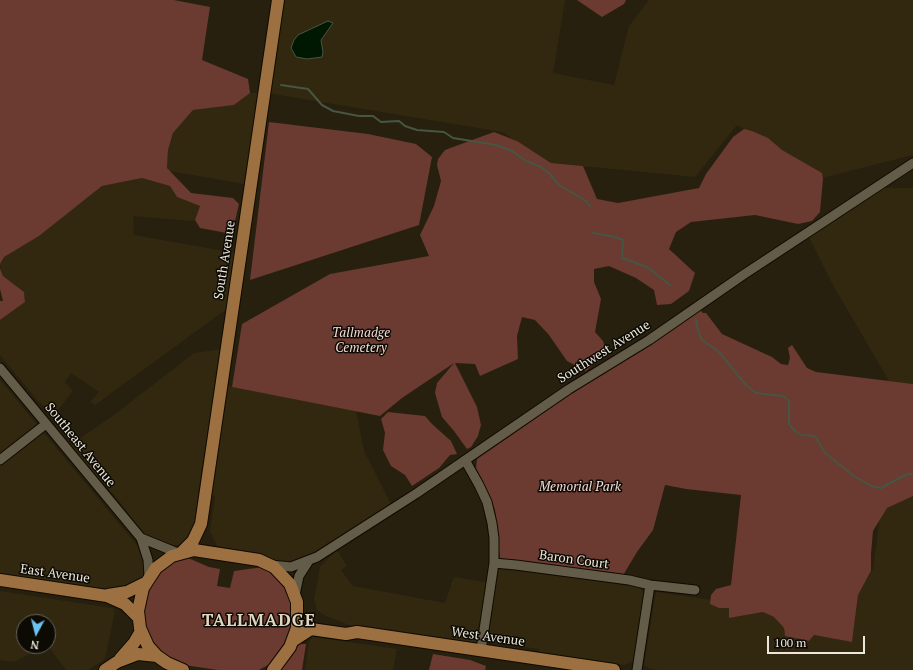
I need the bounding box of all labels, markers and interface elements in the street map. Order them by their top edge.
street label: South Avenue [211,219,239,301]
street label: Southwest Avenue [555,317,653,387]
park label: Tallmadge Cemetery [332,325,390,356]
street label: Southeast Avenue [41,400,119,490]
park label: Memorial Park [539,479,621,495]
street label: Baron Court [538,547,610,573]
street label: East Avenue [19,561,91,587]
district label: TALLMADGE [202,611,316,631]
north arrow [16,614,56,654]
street label: West Avenue [450,624,526,650]
scale bar [769,628,867,654]
text: 100 m [774,635,806,650]
text: N [30,637,40,652]

